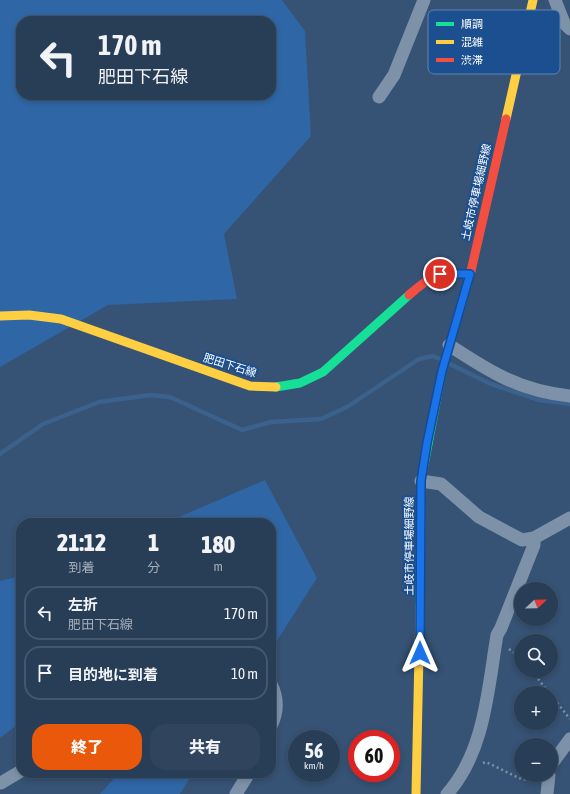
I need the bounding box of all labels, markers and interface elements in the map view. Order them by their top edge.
legend [428,10,560,74]
text: 順調 [461,18,483,30]
text: 170 m [98,29,161,61]
icon: left [32,32,84,84]
text: 混雑 [461,36,483,48]
text: 渋滞 [461,54,483,66]
text: 肥田下石線 [98,66,188,87]
street label: 土岐市停車場細野線 [459,142,493,242]
pin [423,257,457,291]
icon: arrive [429,263,451,285]
street label: 肥田下石線 [202,351,258,379]
street label: 土岐市停車場細野線 [403,497,415,596]
text: 21:12 [57,529,106,556]
text: 1 [148,529,159,556]
text: 180 [201,531,235,558]
text: m [213,559,223,574]
text: 到着 [69,560,95,575]
text: 分 [147,560,160,575]
north arrow [514,582,558,626]
map controls [514,582,558,782]
text: 左折 [68,596,98,613]
icon: left [34,602,56,624]
text: 170 m [224,605,258,622]
text: 肥田下石線 [68,617,133,632]
position arrow [399,632,441,674]
button: search [514,634,558,678]
icon: arrive [34,662,56,684]
text: 10 m [231,665,258,682]
text: 目的地に到着 [68,666,158,683]
button: + [514,686,558,730]
button: 終了 [32,724,142,770]
button: 共有 [150,724,260,770]
speed limit sign: 60 [348,730,400,782]
button: − [514,738,558,782]
text: 56 [305,739,323,762]
text: km/h [304,760,324,771]

